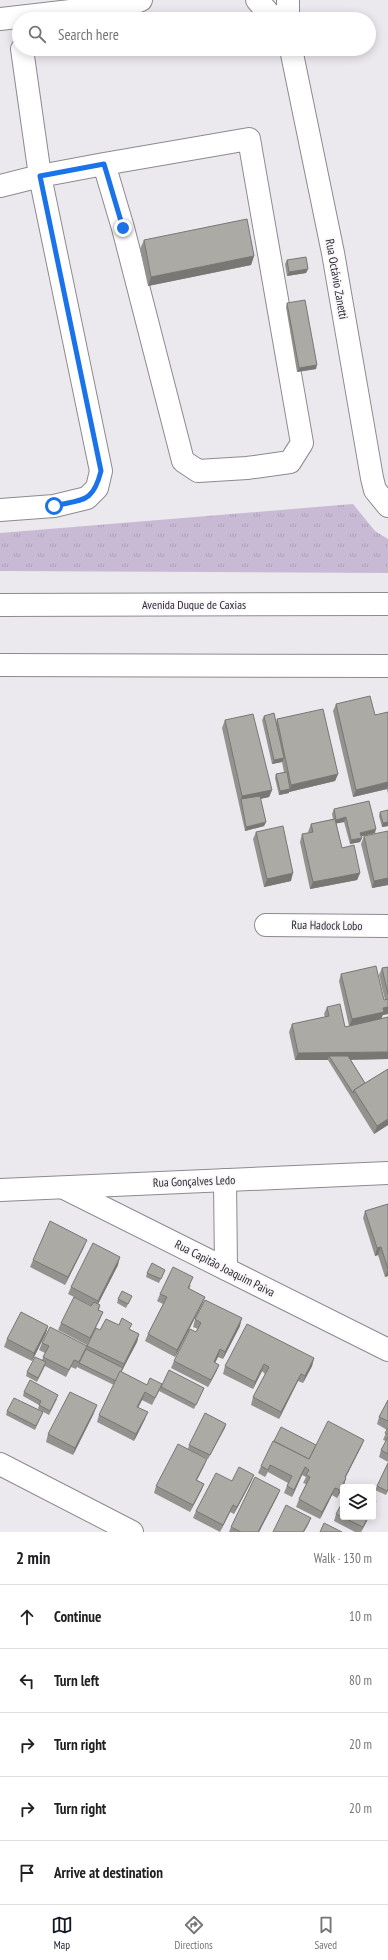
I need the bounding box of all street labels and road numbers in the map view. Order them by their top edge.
street label: Rua Octávio Zanetti [323,238,351,320]
street label: Avenida Duque de Caxias [142,597,246,612]
street label: Rua Hadock Lobo [291,917,363,933]
street label: Rua Gonçalves Ledo [152,1172,236,1190]
street label: Rua Capitão Joaquim Paiva [172,1236,278,1300]

